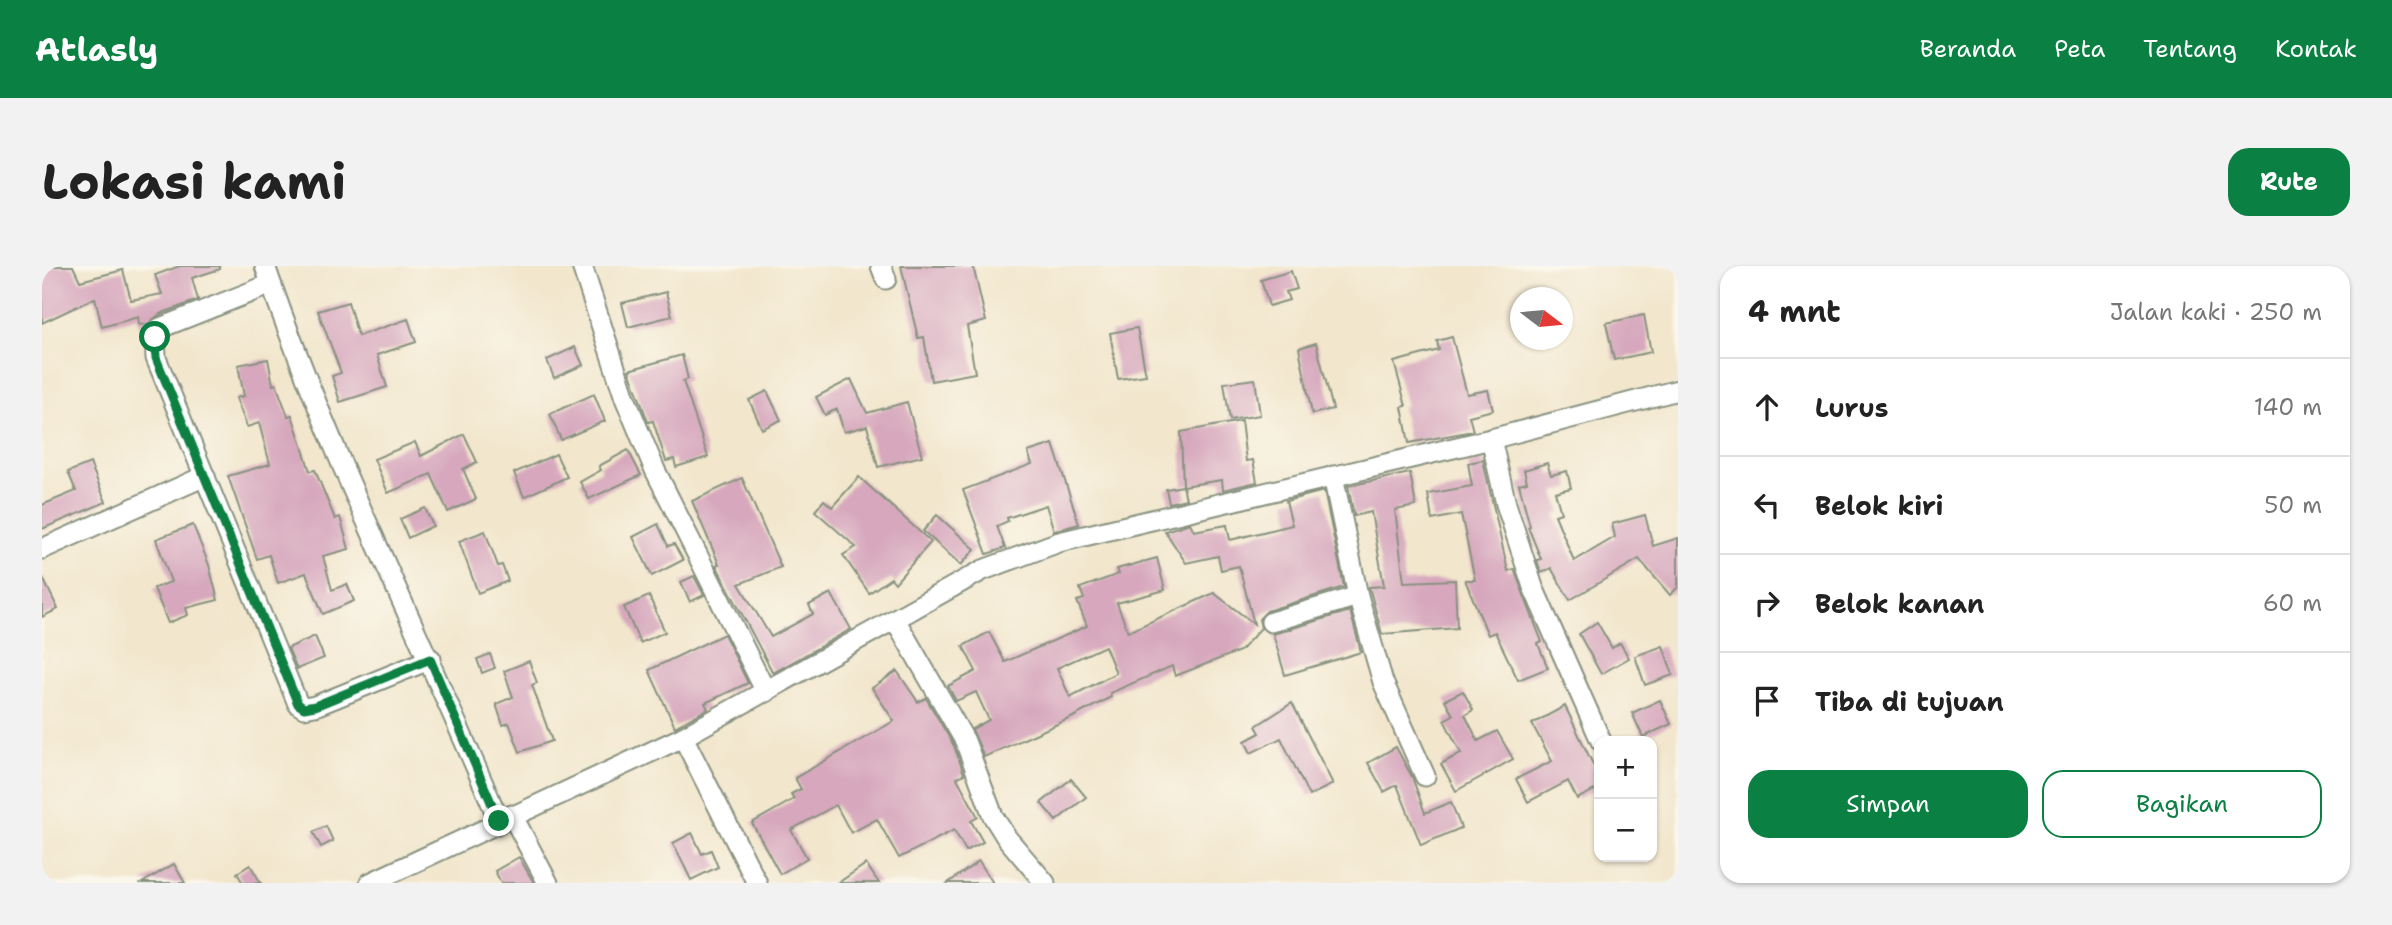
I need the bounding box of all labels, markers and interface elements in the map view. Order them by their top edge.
text: Atlasly [35,27,158,72]
text: Beranda [1920,33,2016,65]
text: Peta [2054,33,2105,65]
text: Tentang [2143,33,2237,65]
text: Kontak [2275,33,2357,65]
button: Rute [2228,148,2350,216]
text: Lokasi kami [42,149,346,215]
north arrow [1510,287,1573,350]
text: 4 mnt [1748,291,1841,332]
text: Jalan kaki · 250 m [2110,297,2322,327]
route start [139,321,170,352]
icon: ahead [1748,388,1786,426]
text: Lurus [1815,390,1888,425]
text: 140 m [2254,392,2322,422]
icon: left [1748,486,1786,524]
text: Belok kiri [1815,488,1944,523]
text: 50 m [2264,490,2322,520]
icon: right [1748,584,1786,622]
text: Belok kanan [1815,586,1984,621]
text: 60 m [2263,588,2322,618]
icon: arrive [1748,682,1786,720]
text: Tiba di tujuan [1815,684,2004,719]
map controls [1594,736,1657,862]
button: + [1594,736,1657,799]
button: Simpan [1748,770,2028,838]
button: Bagikan [2042,770,2322,838]
button: − [1594,799,1657,862]
route end [483,805,514,836]

